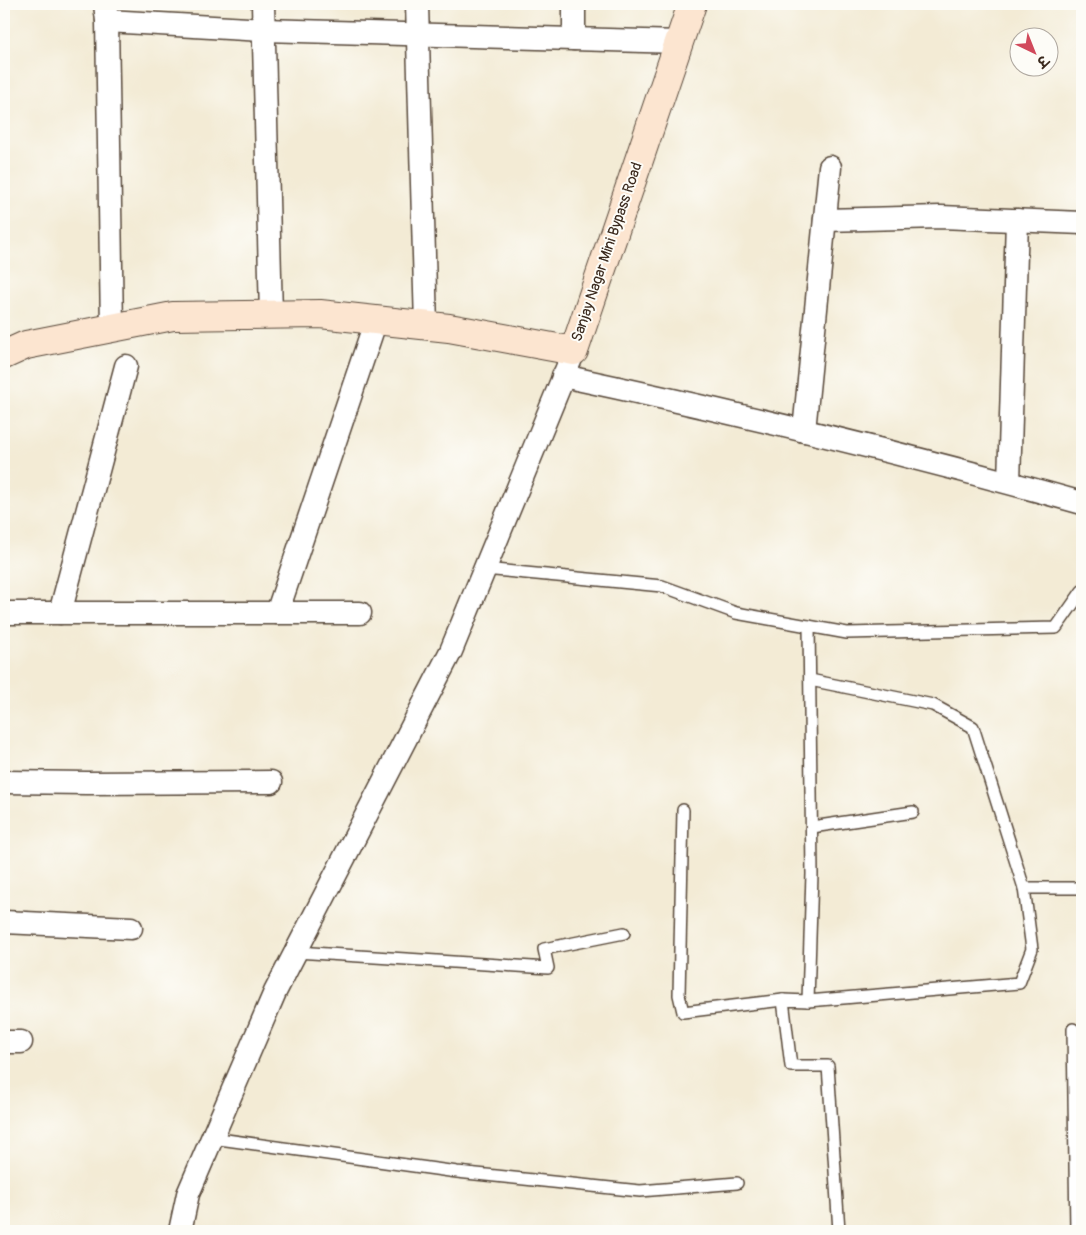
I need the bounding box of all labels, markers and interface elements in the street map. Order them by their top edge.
north arrow [1008,28,1058,78]
text: उ [1032,50,1053,72]
street label: Sanjay Nagar Mini Bypass Road [567,160,647,344]

